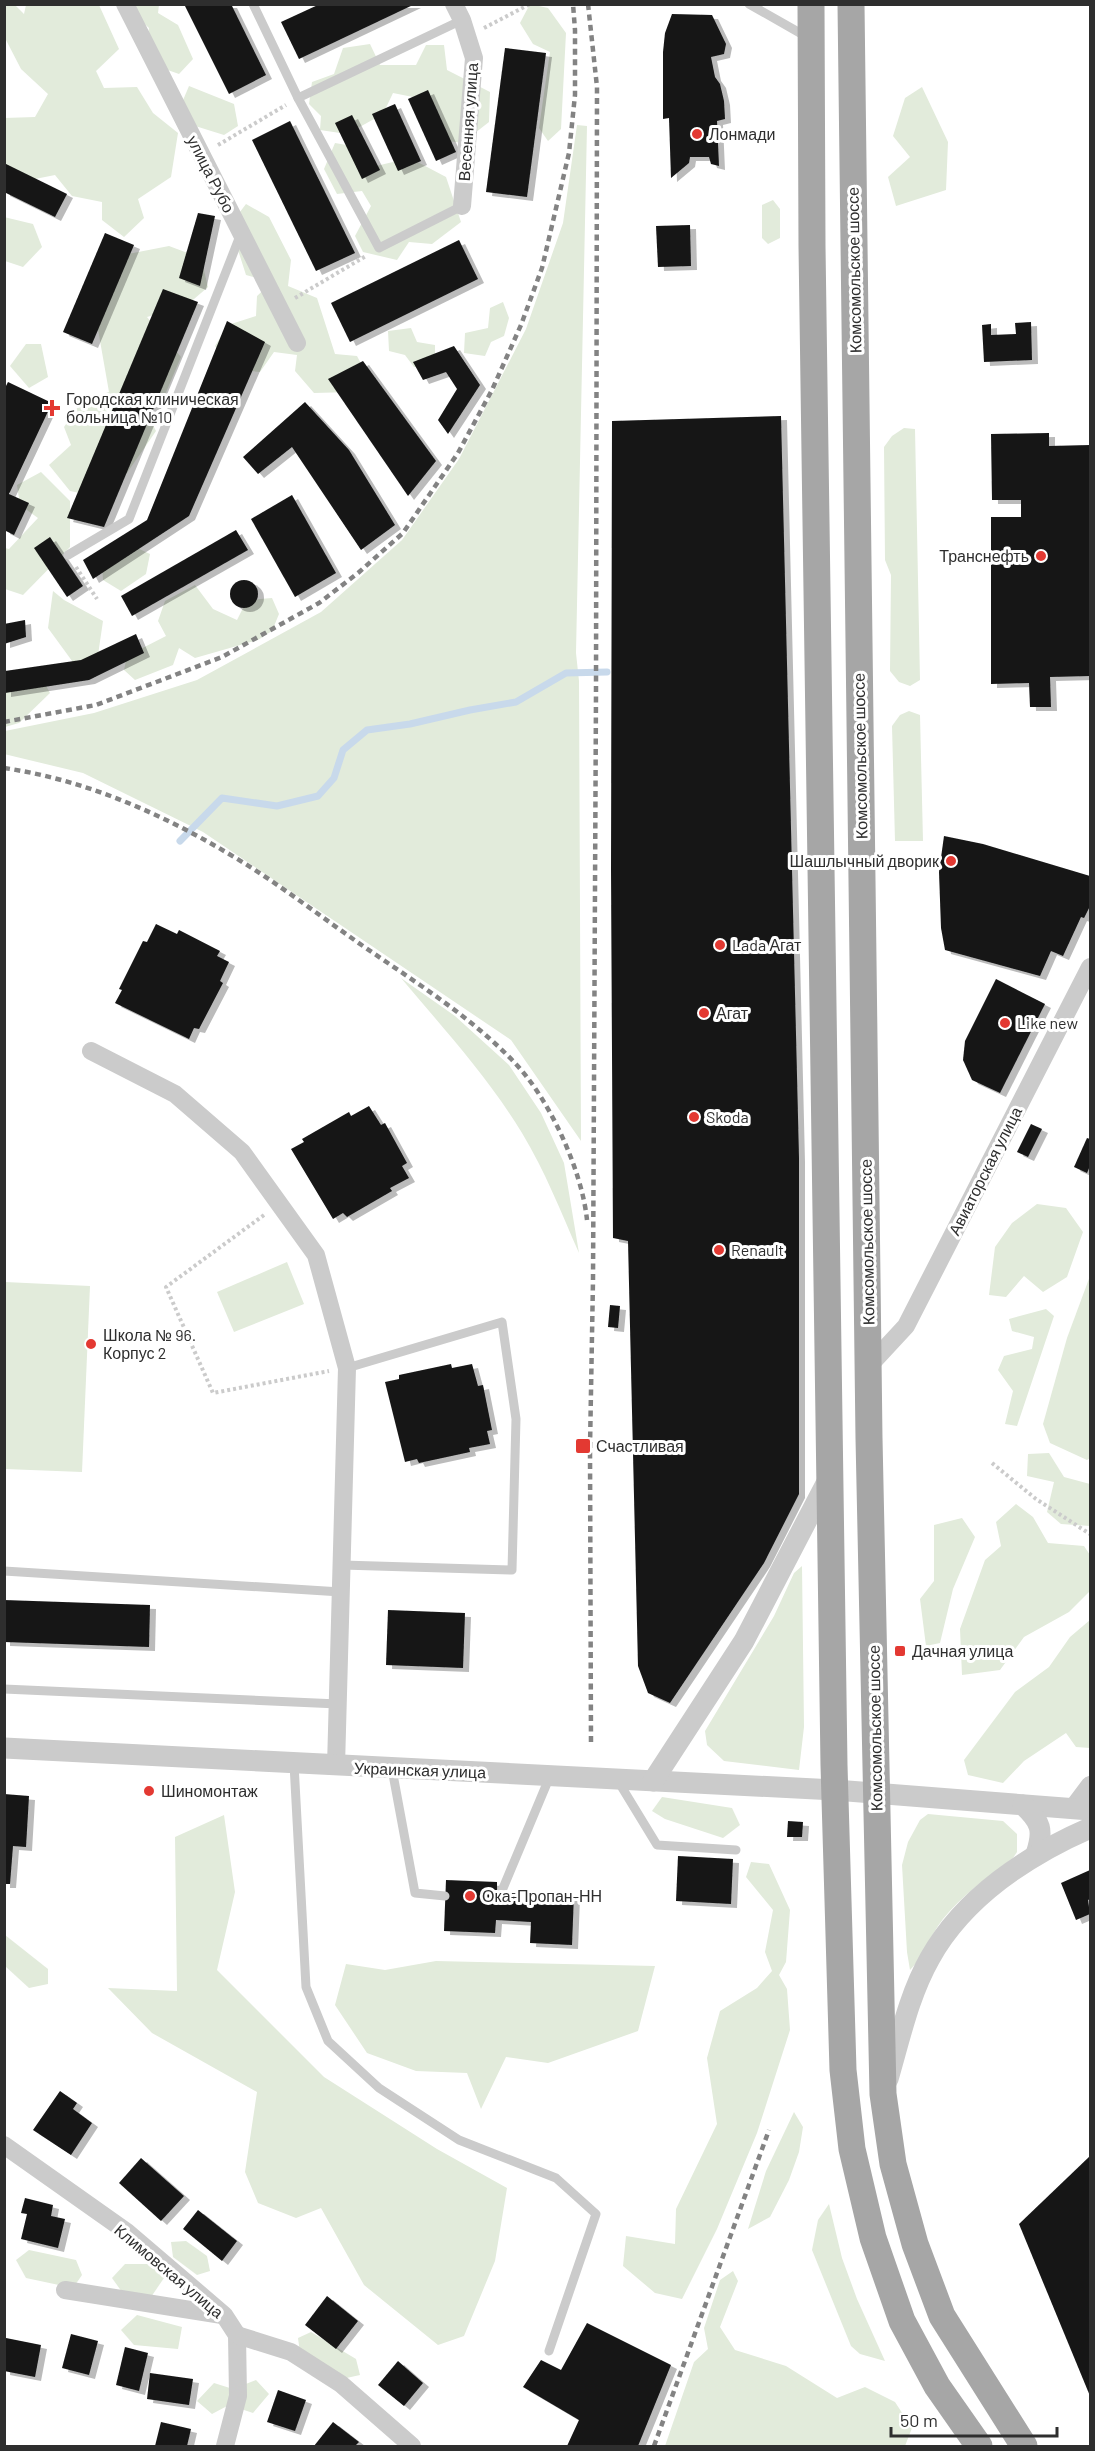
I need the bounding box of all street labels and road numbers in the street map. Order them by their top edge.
street label: Весенняя улица [454,62,481,182]
street label: улица Рубо [184,132,239,216]
street label: Комсомольское шоссе [843,187,864,353]
street label: Комсомольское шоссе [849,673,870,839]
street label: Авиаторская улица [944,1103,1025,1238]
street label: Комсомольское шоссе [856,1159,877,1325]
street label: Комсомольское шоссе [864,1645,885,1811]
street label: Украинская улица [354,1758,486,1781]
street label: Климовская улица [111,2220,228,2322]

